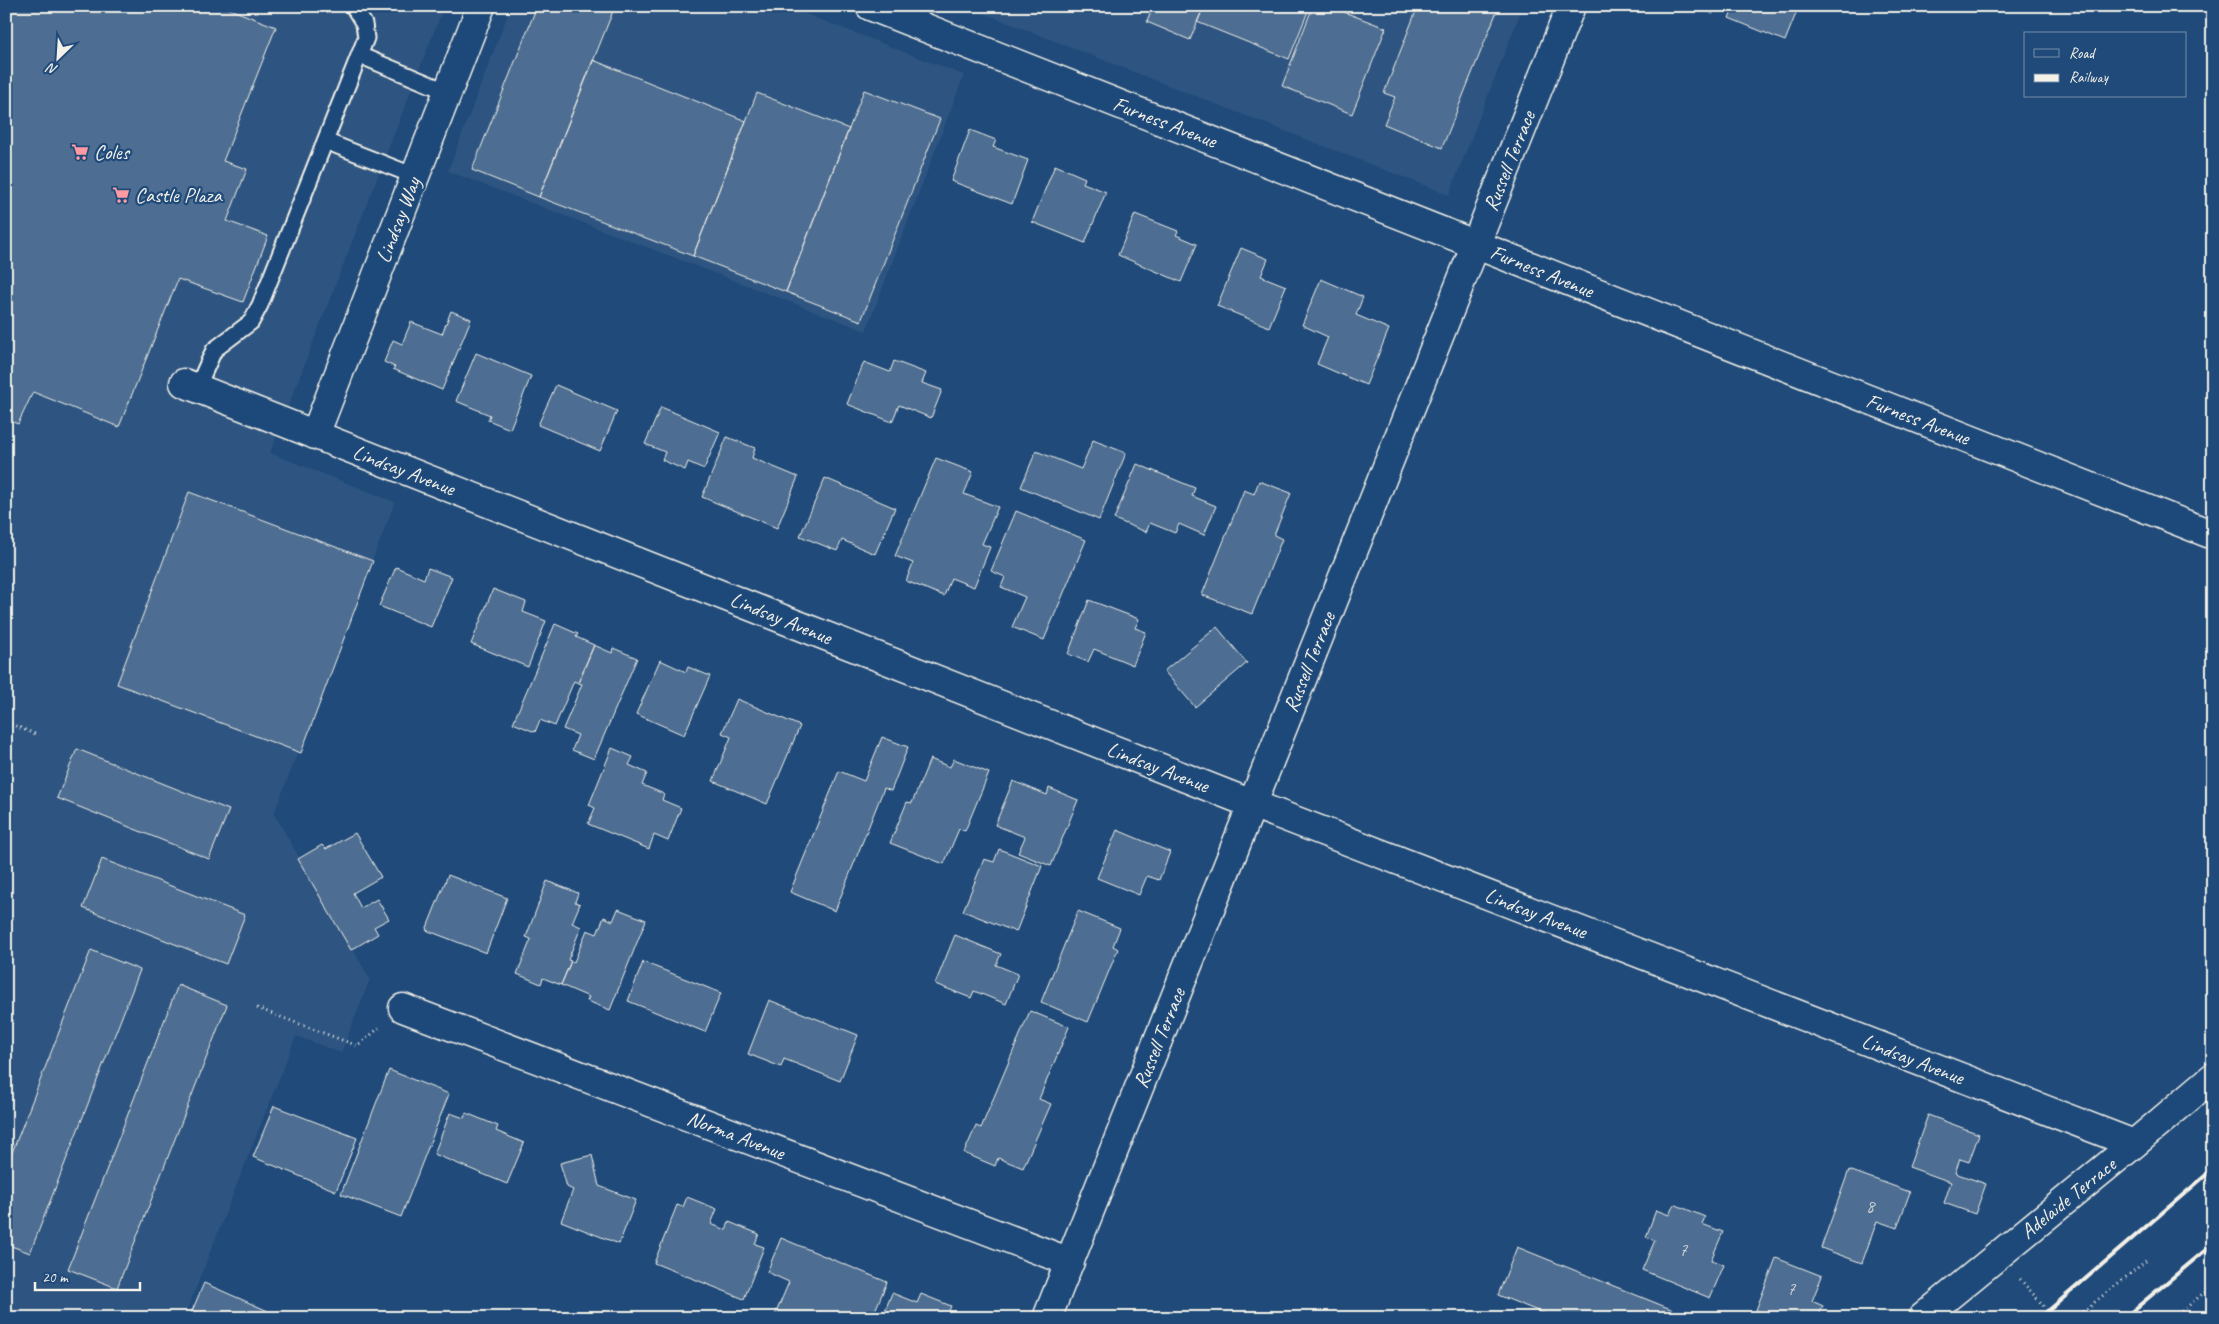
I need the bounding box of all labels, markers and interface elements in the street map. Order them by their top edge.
north arrow [32,32,82,82]
legend [2024,32,2186,98]
text: Road [2069,44,2096,63]
text: N [43,59,60,79]
text: Railway [2069,68,2110,87]
street label: Furness Avenue [1110,90,1221,154]
street label: Russell Terrace [1477,106,1541,215]
place label: Coles [94,139,131,165]
supermarket icon: Coles [70,142,90,162]
street label: Lindsay Way [370,172,427,266]
place label: Castle Plaza [135,182,223,208]
supermarket icon: Castle Plaza [111,185,131,205]
street label: Furness Avenue [1487,239,1598,304]
street label: Furness Avenue [1863,387,1974,451]
street label: Lindsay Avenue [349,439,460,502]
street label: Lindsay Avenue [727,586,837,651]
street label: Russell Terrace [1277,607,1341,716]
street label: Lindsay Avenue [1103,736,1214,799]
street label: Lindsay Avenue [1481,882,1592,945]
street label: Russell Terrace [1127,983,1191,1092]
street label: Lindsay Avenue [1858,1028,1969,1091]
street label: Norma Avenue [684,1105,789,1166]
street label: Adelaide Terrace [2015,1150,2123,1244]
house number: 8 [1866,1194,1877,1218]
house number: 7 [1679,1238,1689,1262]
scale bar [35,1259,140,1291]
text: 20 m [42,1268,69,1287]
house number: 7 [1787,1277,1797,1301]

